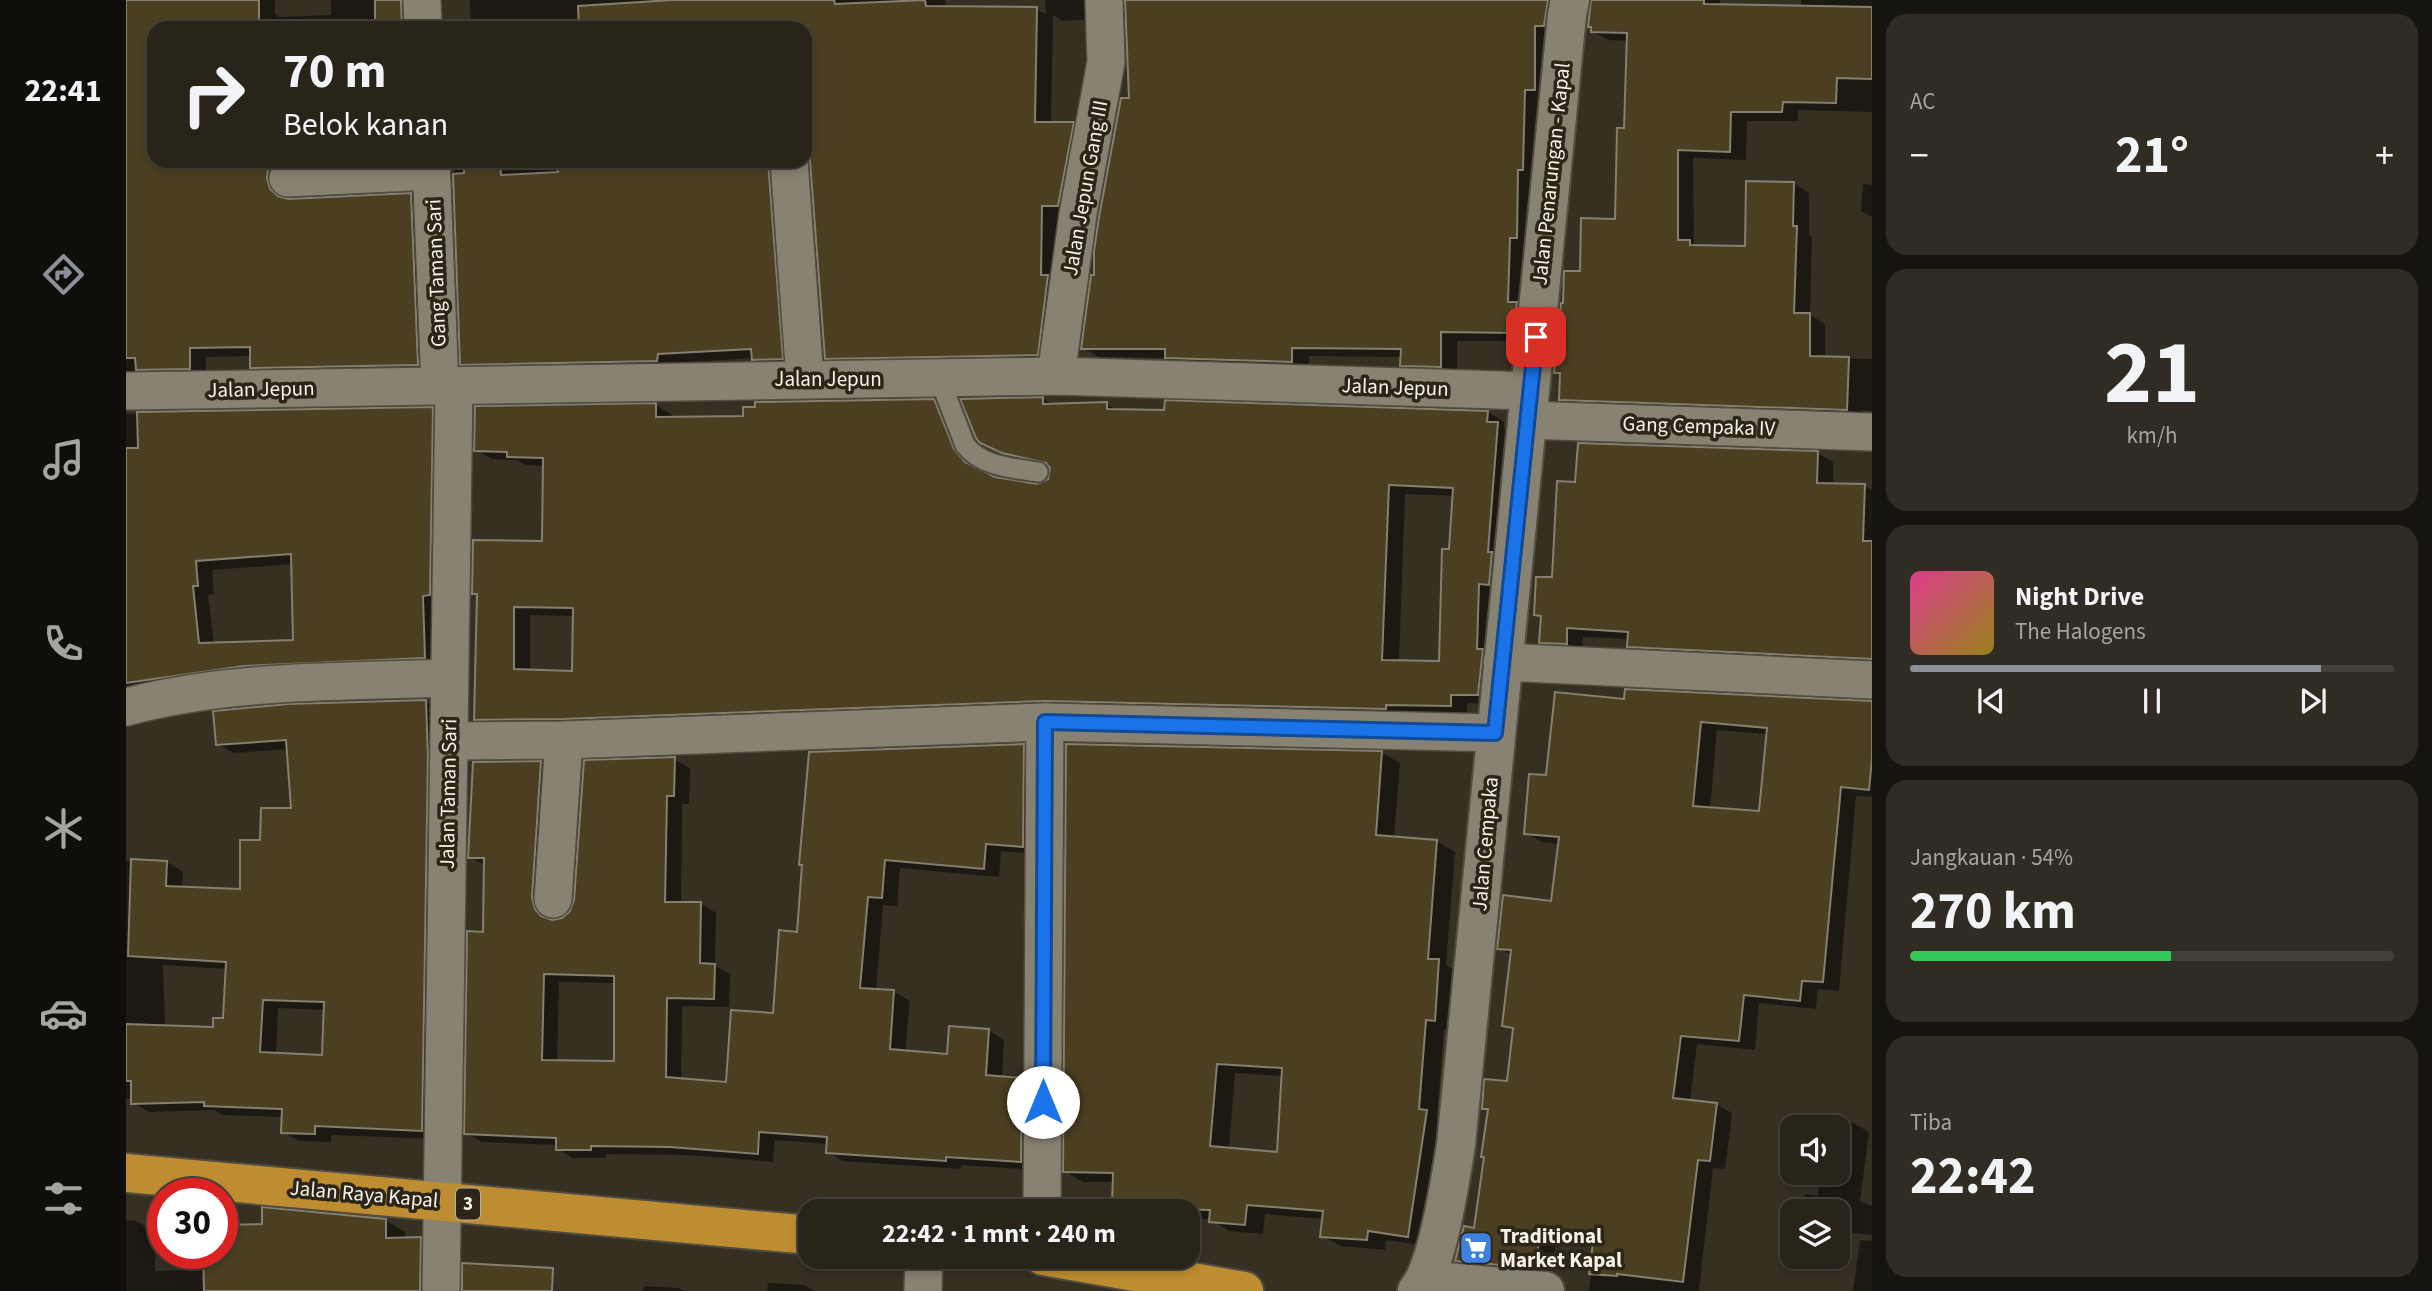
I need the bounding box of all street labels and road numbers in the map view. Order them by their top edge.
street label: Jalan Penarungan - Kapal [1524,61,1578,287]
street label: Jalan Jepun Gang III [1055,98,1115,278]
street label: Gang Taman Sari [418,198,454,348]
street label: Jalan Jepun [774,364,882,394]
street label: Jalan Jepun [1341,370,1449,404]
street label: Jalan Jepun [207,373,315,405]
street label: Gang Cempaka IV [1622,408,1776,444]
street label: Jalan Taman Sari [432,718,464,870]
street label: Jalan Cempaka [1464,776,1506,912]
street label: Jalan Raya Kapal [288,1173,440,1215]
road number: 3 [456,1188,480,1220]

